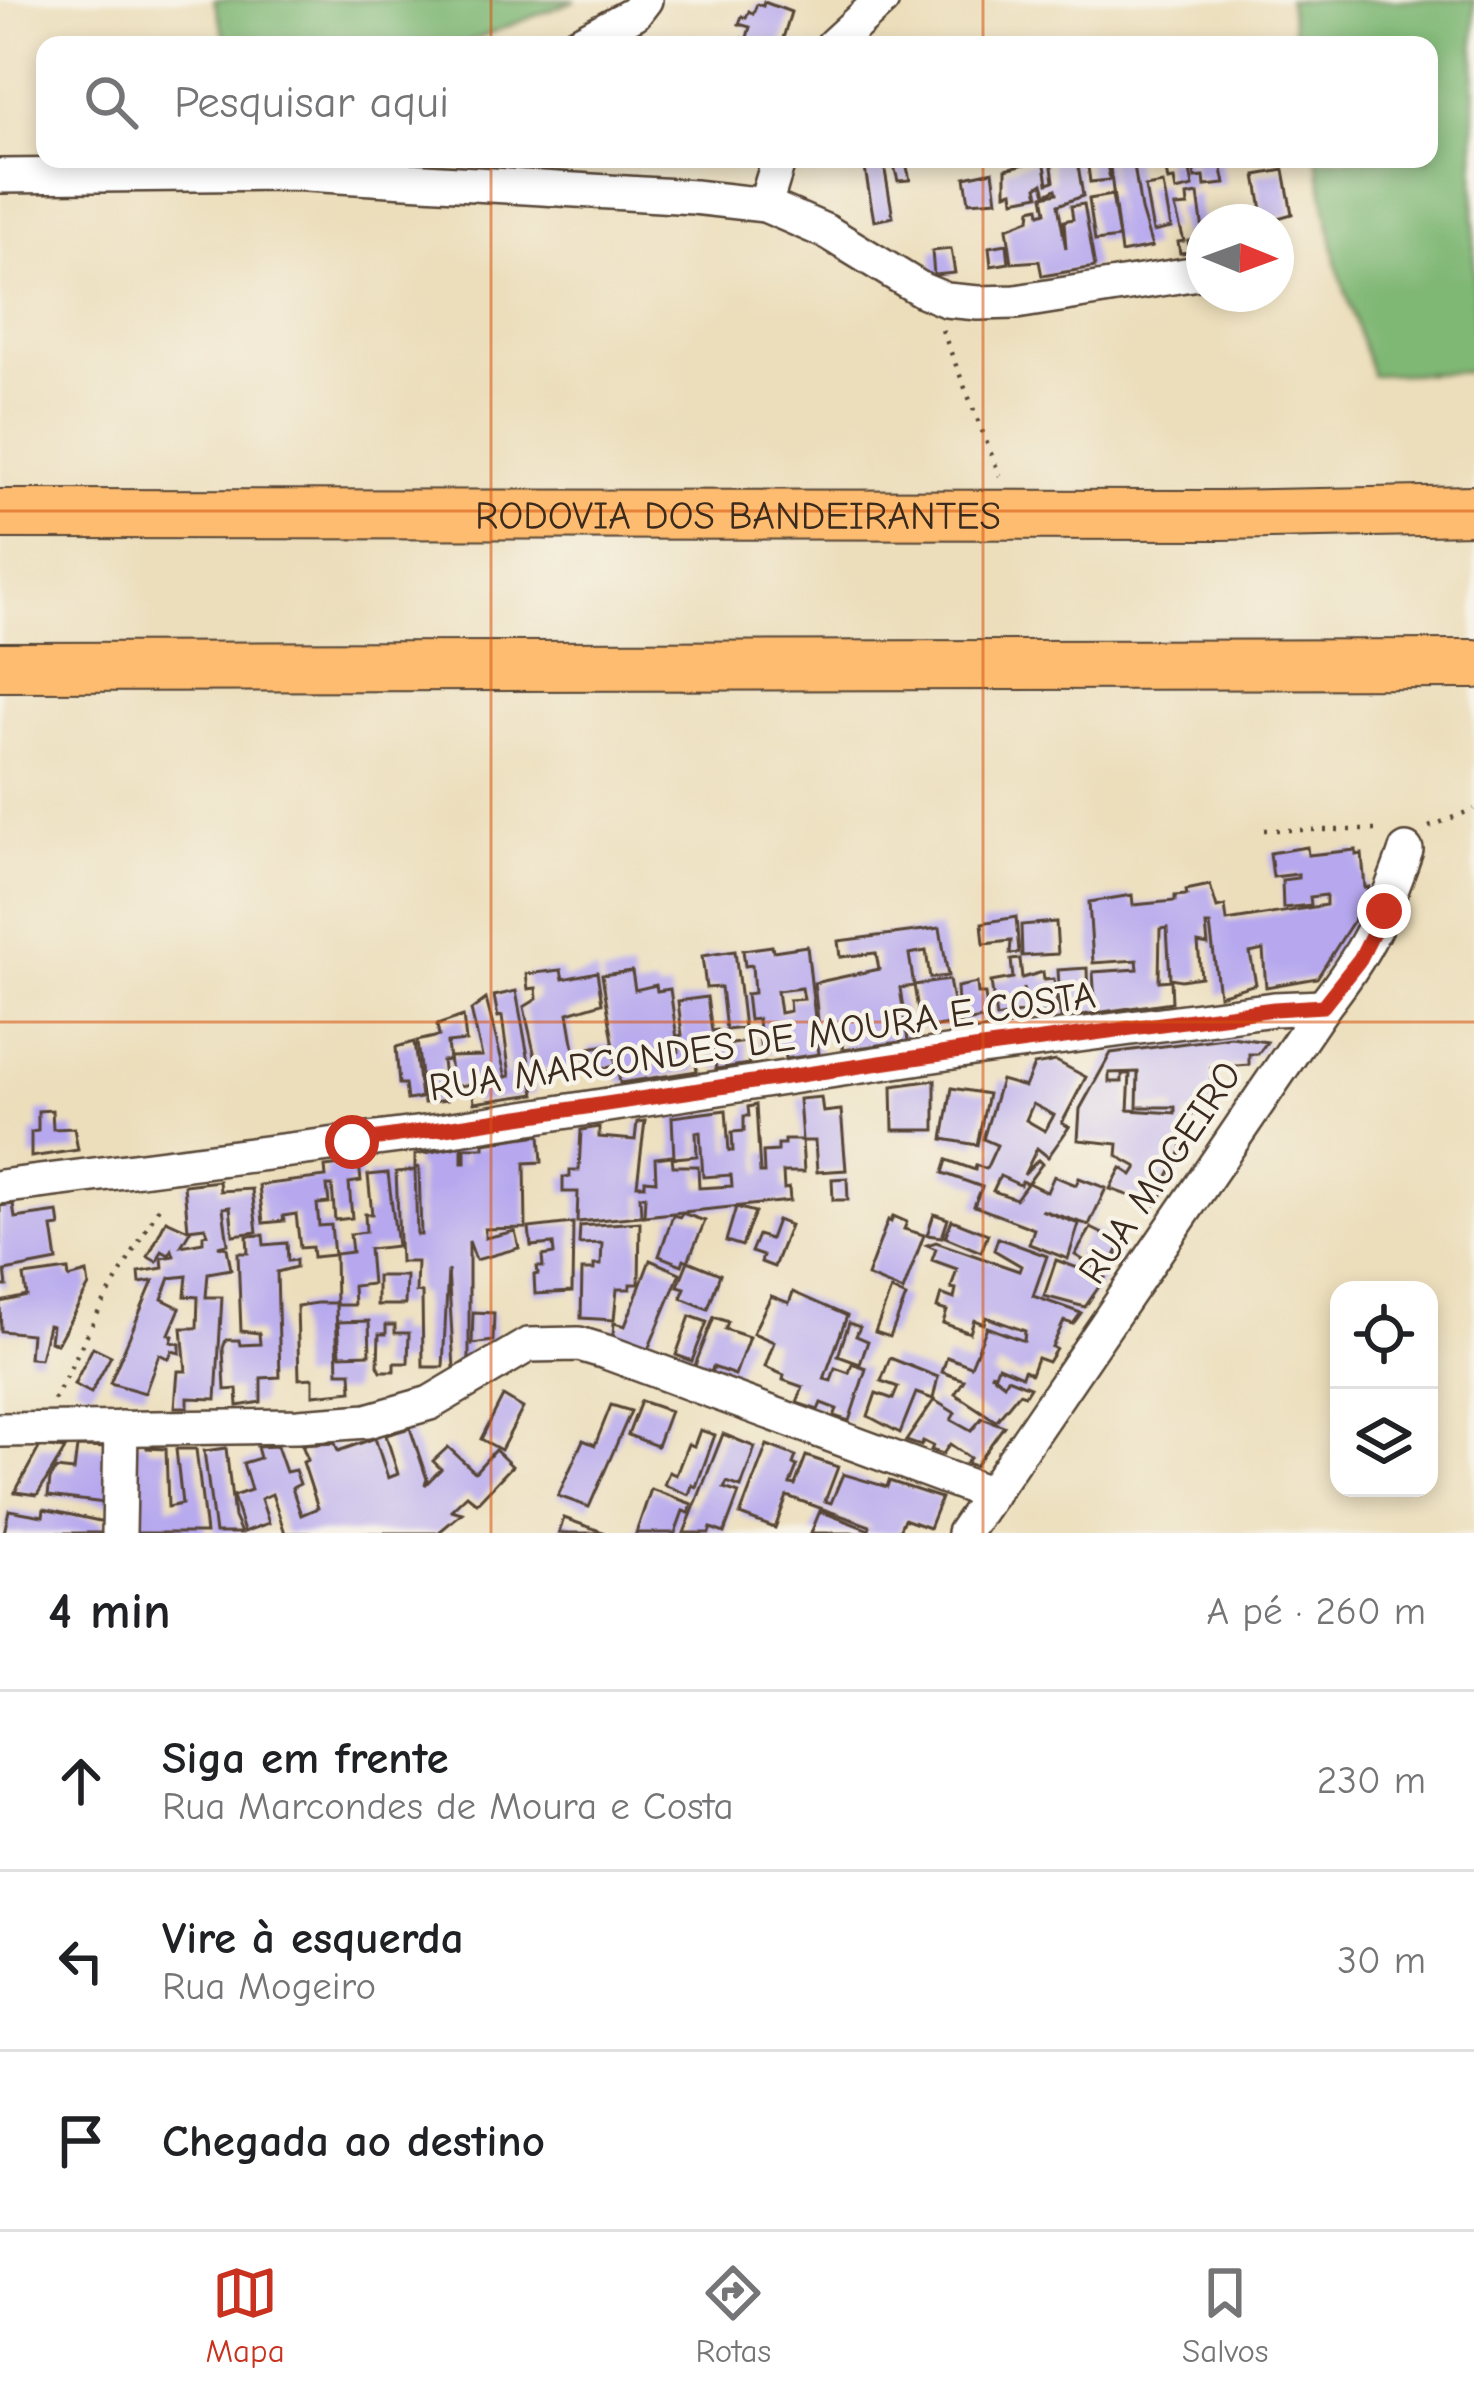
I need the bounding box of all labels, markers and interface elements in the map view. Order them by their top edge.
search box [36,36,1438,168]
icon: search [78,69,144,135]
text: Pesquisar aqui [174,76,449,128]
north arrow [1186,204,1294,312]
street label: RODOVIA DOS BANDEIRANTES [475,493,1001,539]
route end [1357,884,1411,938]
street label: RUA MARCONDES DE MOURA E COSTA [426,972,1098,1111]
street label: RUA MOGEIRO [1069,1053,1251,1292]
route start [325,1115,379,1169]
map controls [1330,1281,1438,1497]
button: locate [1330,1281,1438,1389]
button: layers [1330,1389,1438,1497]
text: 4 min [48,1582,171,1641]
text: A pé · 260 m [1207,1589,1426,1634]
text: Siga em frente [162,1732,449,1784]
icon: ahead [48,1748,114,1814]
text: 230 m [1317,1758,1426,1803]
text: Rua Marcondes de Moura e Costa [162,1784,734,1829]
text: Vire à esquerda [162,1912,464,1964]
icon: left [48,1928,114,1994]
text: 30 m [1337,1938,1426,1983]
text: Rua Mogeiro [162,1964,376,2009]
icon: arrive [48,2108,114,2174]
text: Chegada ao destino [162,2115,545,2167]
tab: Mapa [205,2260,285,2370]
tab: Rotas [696,2260,771,2370]
tab: Salvos [1182,2260,1269,2370]

